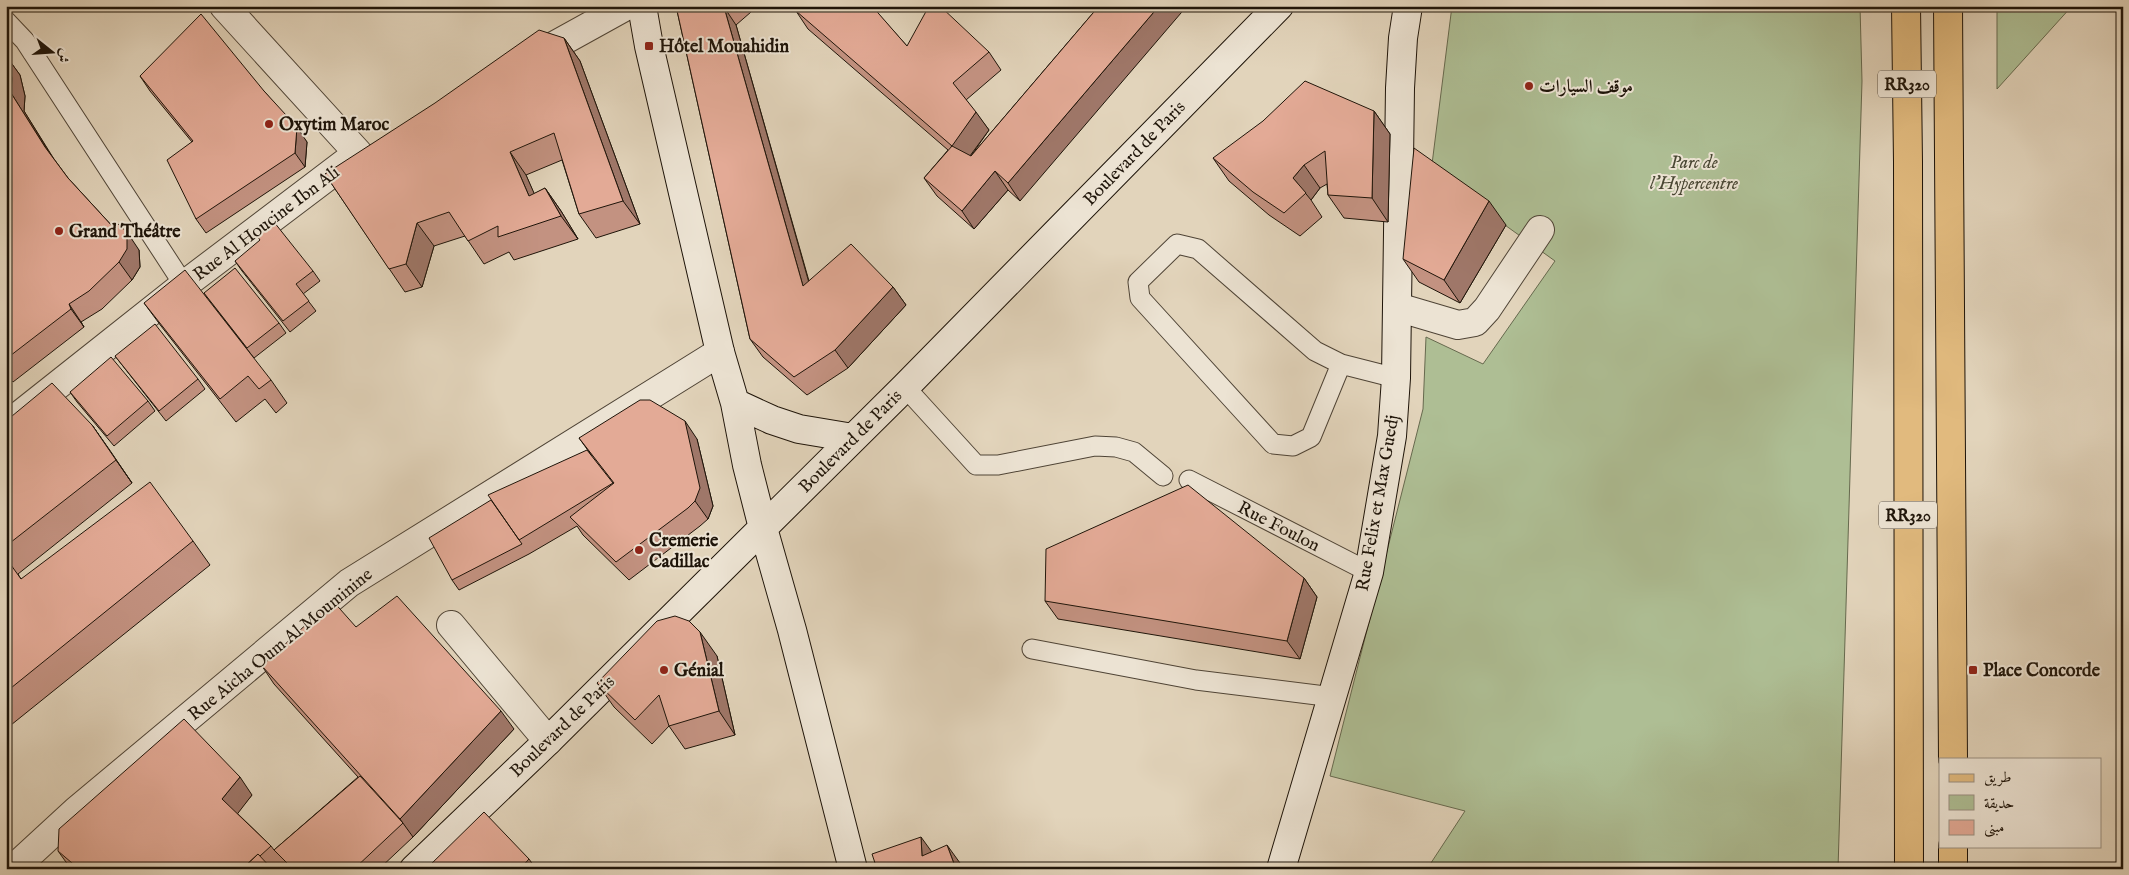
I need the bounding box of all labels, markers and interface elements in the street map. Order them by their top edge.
north arrow [28,28,78,78]
place label: Hôtel Mouahidin [659,36,789,59]
marker: Hôtel Mouahidin [643,40,655,52]
text: ش [53,46,74,65]
road number: RR320 [1878,70,1936,98]
place label: موقف السيارات [1539,76,1633,99]
marker: موقف السيارات [1523,80,1535,92]
street label: Boulevard de Paris [1079,97,1191,211]
place label: Oxytim Maroc [279,114,389,137]
marker: Oxytim Maroc [263,118,275,130]
park label: Parc de l'Hypercentre [1650,152,1738,196]
street label: Rue Al Houcine Ibn Ali [189,162,345,287]
place label: Grand Théâtre [69,221,181,244]
marker: Grand Théâtre [53,225,65,237]
street label: Boulevard de Paris [794,385,908,499]
street label: Rue Felix et Max Guedj [1352,413,1405,593]
street label: Rue Foulon [1233,497,1324,558]
road number: RR320 [1879,502,1937,528]
place label: Cremerie Cadillac [649,530,719,574]
marker: Cremerie Cadillac [633,544,645,556]
street label: Rue Aicha Oum Al Mouminine [184,564,378,727]
place label: Génial [674,660,725,683]
place label: Place Concorde [1983,660,2101,683]
marker: Génial [658,664,670,676]
marker: Place Concorde [1967,664,1979,676]
street label: Boulevard de Paris [506,671,620,783]
legend [1939,758,2102,848]
text: طريق [1984,768,2011,787]
text: حديقة [1984,794,2014,813]
text: مبنى [1984,818,2004,838]

